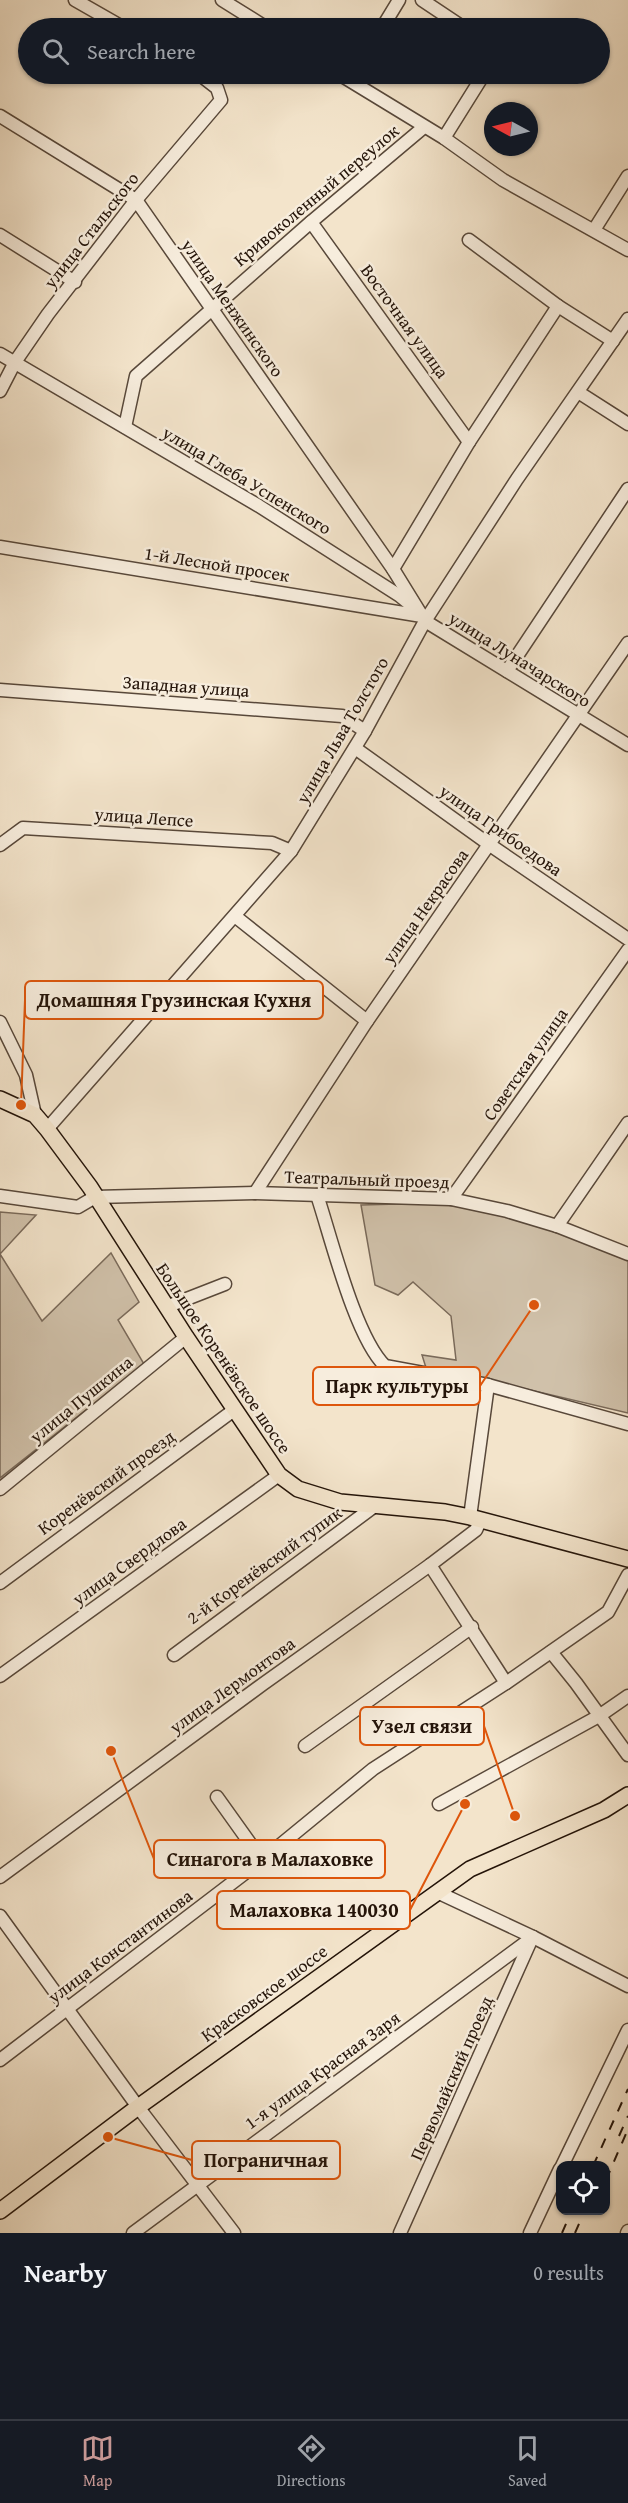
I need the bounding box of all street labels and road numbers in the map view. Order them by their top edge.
street label: Кривоколенный переулок [227,117,405,273]
street label: улица Стальского [36,166,145,295]
street label: улица Менжинского [175,233,291,383]
street label: Восточная улица [354,258,456,384]
street label: улица Глеба Успенского [157,418,337,541]
street label: 1-й Лесной просек [143,539,292,589]
street label: улица Луначарского [443,604,596,714]
street label: улица Льва Толстого [288,652,395,809]
street label: Западная улица [122,668,251,704]
street label: улица Грибоедова [433,777,568,883]
street label: улица Лепсе [93,800,194,834]
street label: улица Некрасова [375,843,475,970]
street label: Советская улица [476,1002,574,1126]
street label: Театральный проезд [284,1163,450,1195]
street label: Большое Коренёвское шоссе [150,1257,298,1459]
street label: улица Пушкина [23,1349,139,1450]
street label: Коренёвский проезд [32,1423,180,1541]
street label: 2-й Коренёвский тупик [181,1499,348,1631]
street label: улица Свердлова [65,1510,192,1612]
street label: улица Лермонтова [163,1630,301,1741]
street label: улица Константинова [41,1882,198,2010]
street label: Красковское шоссе [195,1938,333,2048]
street label: Первомайский проезд [403,1991,500,2165]
street label: 1-я улица Красная Заря [239,2004,405,2136]

